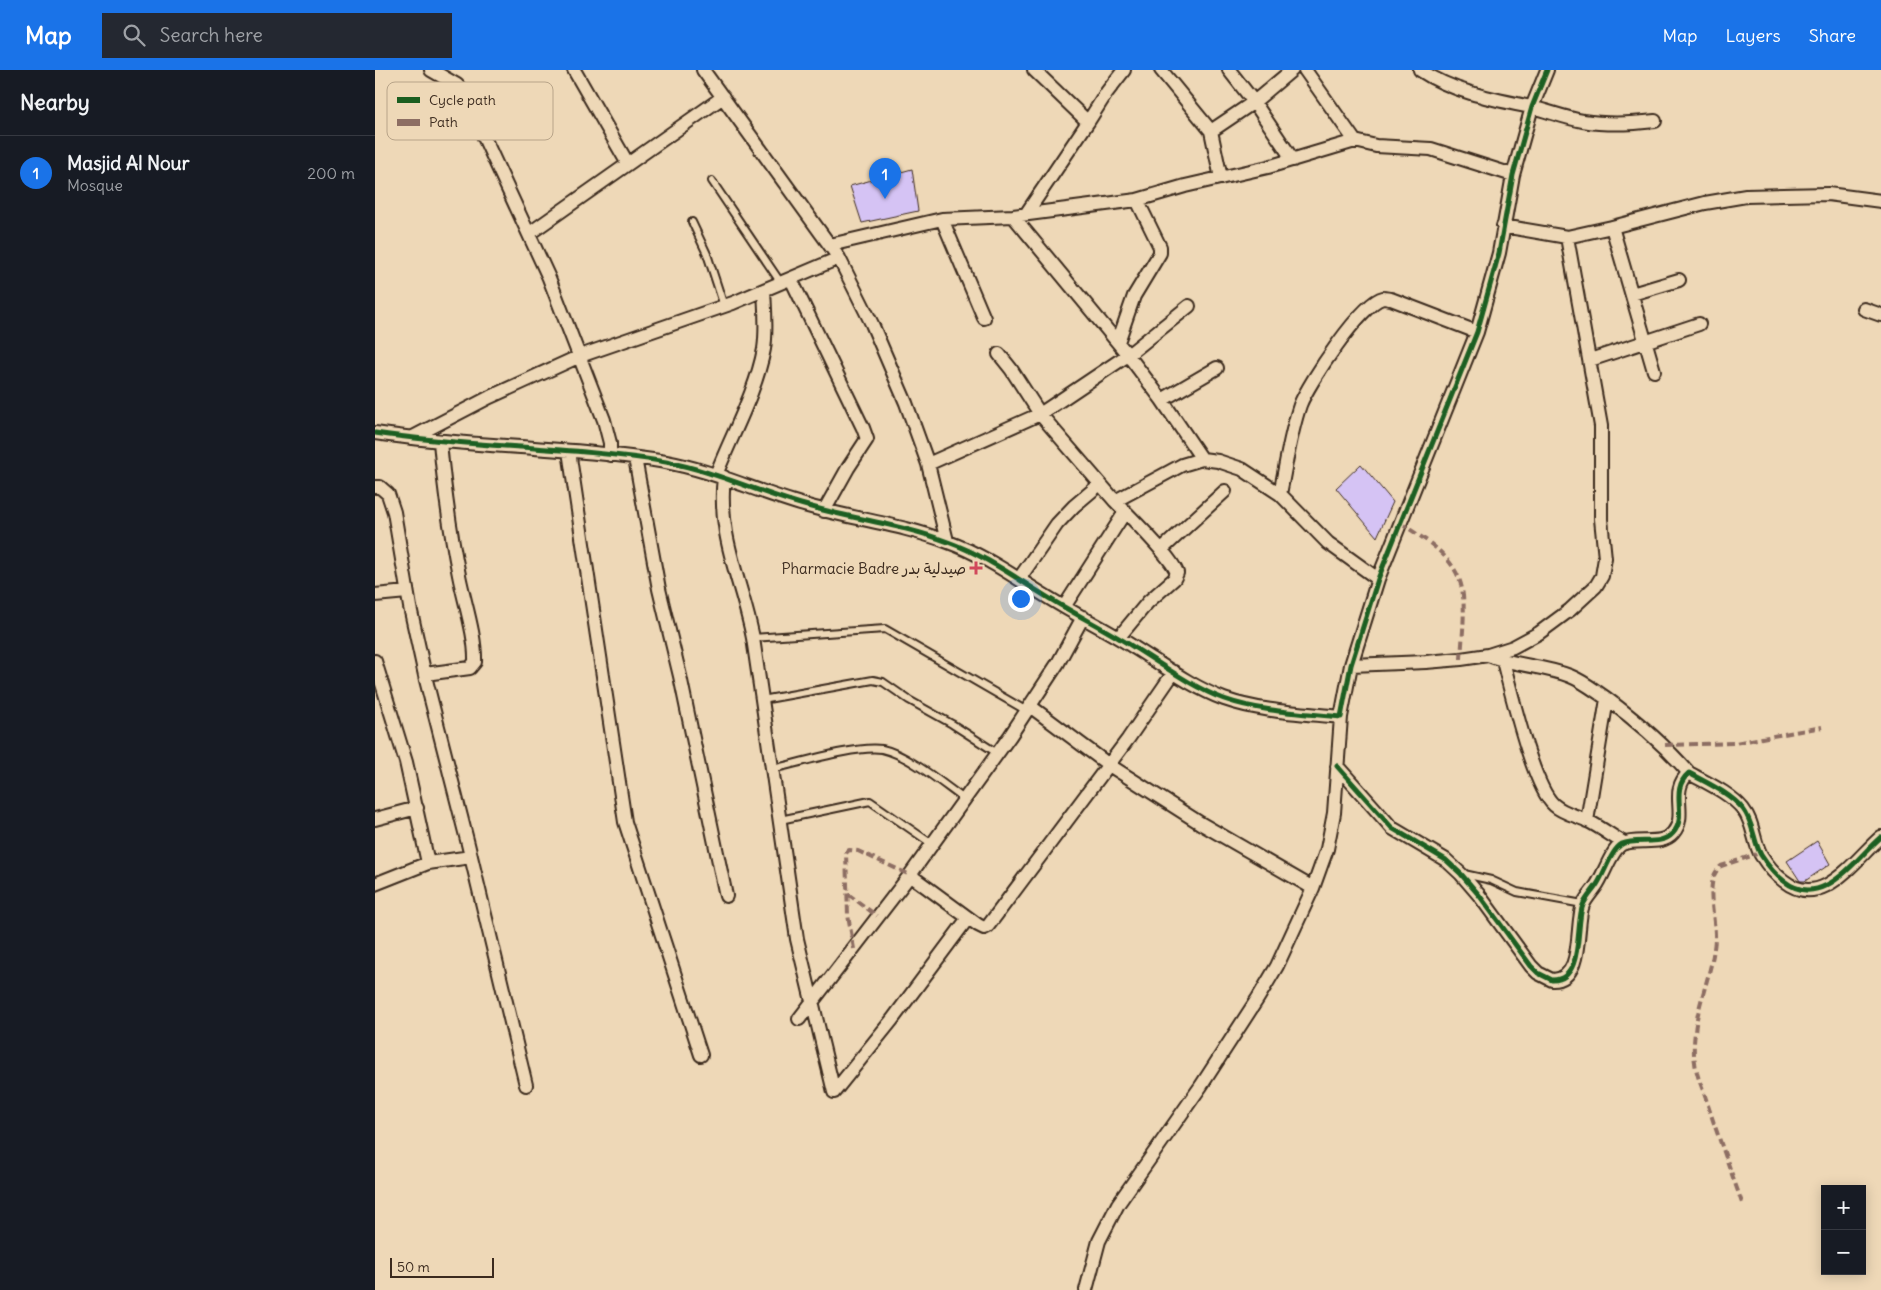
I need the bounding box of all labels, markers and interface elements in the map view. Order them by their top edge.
search box [102,13,452,58]
text: Map [25,20,72,50]
icon: search [120,21,148,49]
text: Search here [160,23,263,47]
text: Map [1662,24,1697,47]
text: Layers [1725,24,1781,47]
text: Share [1809,24,1856,47]
legend [387,82,553,140]
text: Nearby [20,89,90,116]
text: Cycle path [429,91,496,109]
text: Path [429,113,458,131]
text: Masjid Al Nour [67,151,189,175]
pin: 1 [869,158,901,199]
text: 1 [33,163,39,183]
text: 200 m [307,163,355,183]
text: Mosque [67,175,123,195]
place label: Pharmacie Badre صيدلية بدر [781,559,966,578]
marker: Pharmacie Badre صيدلية بدر [970,562,982,574]
your location [1008,586,1034,612]
map controls [1821,1185,1866,1275]
button: + [1821,1185,1866,1230]
button: − [1821,1230,1866,1275]
scale bar [390,1255,494,1278]
text: 50 m [397,1258,430,1276]

